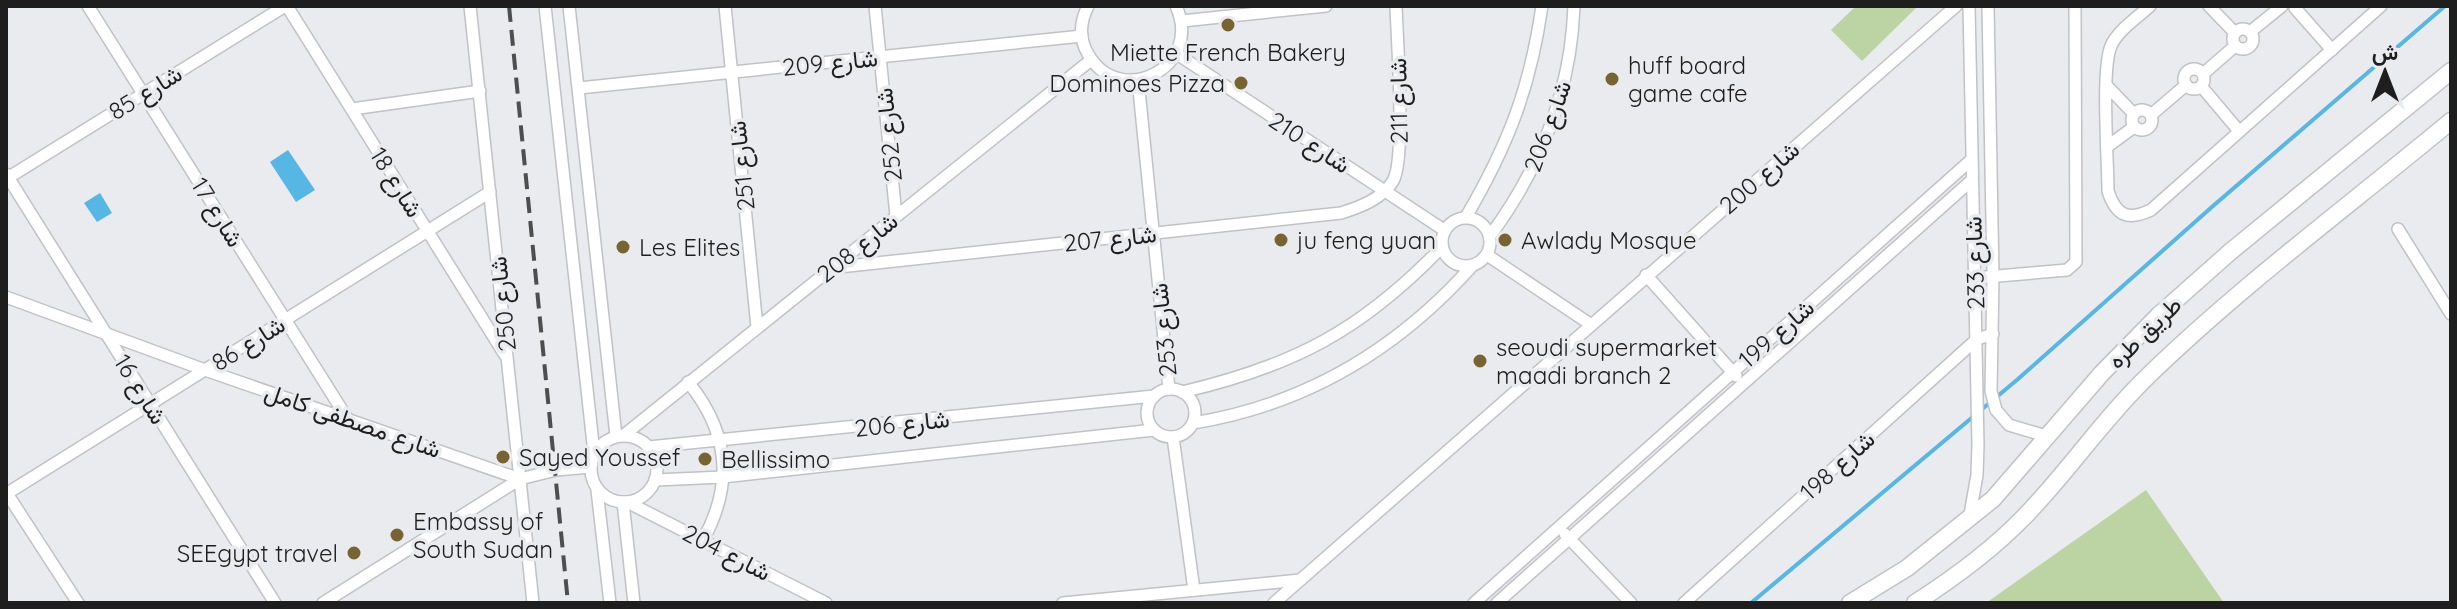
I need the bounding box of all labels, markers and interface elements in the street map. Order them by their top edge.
marker: Miette French Bakery [1219,16,1237,34]
north arrow [2345,32,2425,112]
place label: Miette French Bakery [1110,37,1346,67]
text: ش [2372,38,2398,66]
street label: شارع 209 [781,42,879,84]
place label: huff board game cafe [1628,50,1748,108]
street label: شارع 85 [103,58,188,128]
street label: شارع 211 [1382,58,1416,144]
place label: Dominoes Pizza [1049,68,1225,98]
marker: huff board game cafe [1603,70,1621,88]
marker: Dominoes Pizza [1232,74,1250,92]
street label: شارع 206 [1517,76,1579,177]
street label: شارع 252 [868,86,910,184]
street label: شارع 210 [1262,105,1356,181]
street label: شارع 251 [721,119,763,212]
street label: شارع 200 [1713,134,1807,222]
street label: شارع 18 [362,142,430,224]
street label: شارع 17 [183,172,251,253]
street label: شارع 208 [811,205,905,290]
street label: شارع 233 [1957,216,1993,310]
street label: شارع 207 [1062,218,1158,260]
place label: ju feng yuan [1296,225,1436,255]
place label: Awlady Mosque [1521,225,1697,255]
marker: ju feng yuan [1272,231,1290,249]
marker: Awlady Mosque [1496,231,1514,249]
place label: Les Elites [639,232,740,262]
marker: Les Elites [614,238,632,256]
street label: شارع 250 [482,255,524,353]
street label: شارع 253 [1143,282,1185,378]
street label: طريق طره [2101,289,2188,375]
street label: شارع 199 [1732,292,1821,376]
street label: شارع 86 [206,309,291,379]
place label: seoudi supermarket maadi branch 2 [1496,332,1717,390]
street label: شارع 16 [106,349,174,430]
marker: seoudi supermarket maadi branch 2 [1471,352,1489,370]
street label: شارع مصطفى كامل [260,376,445,466]
street label: شارع 206 [853,403,951,445]
street label: شارع 198 [1793,424,1882,508]
place label: Sayed Youssef [519,442,681,472]
place label: Bellissimo [721,444,830,474]
marker: Sayed Youssef [494,448,512,466]
marker: Bellissimo [696,450,714,468]
place label: Embassy of South Sudan [413,506,553,564]
street label: شارع 204 [677,517,776,589]
marker: Embassy of South Sudan [388,526,406,544]
place label: SEEgypt travel [177,538,338,568]
marker: SEEgypt travel [345,544,363,562]

